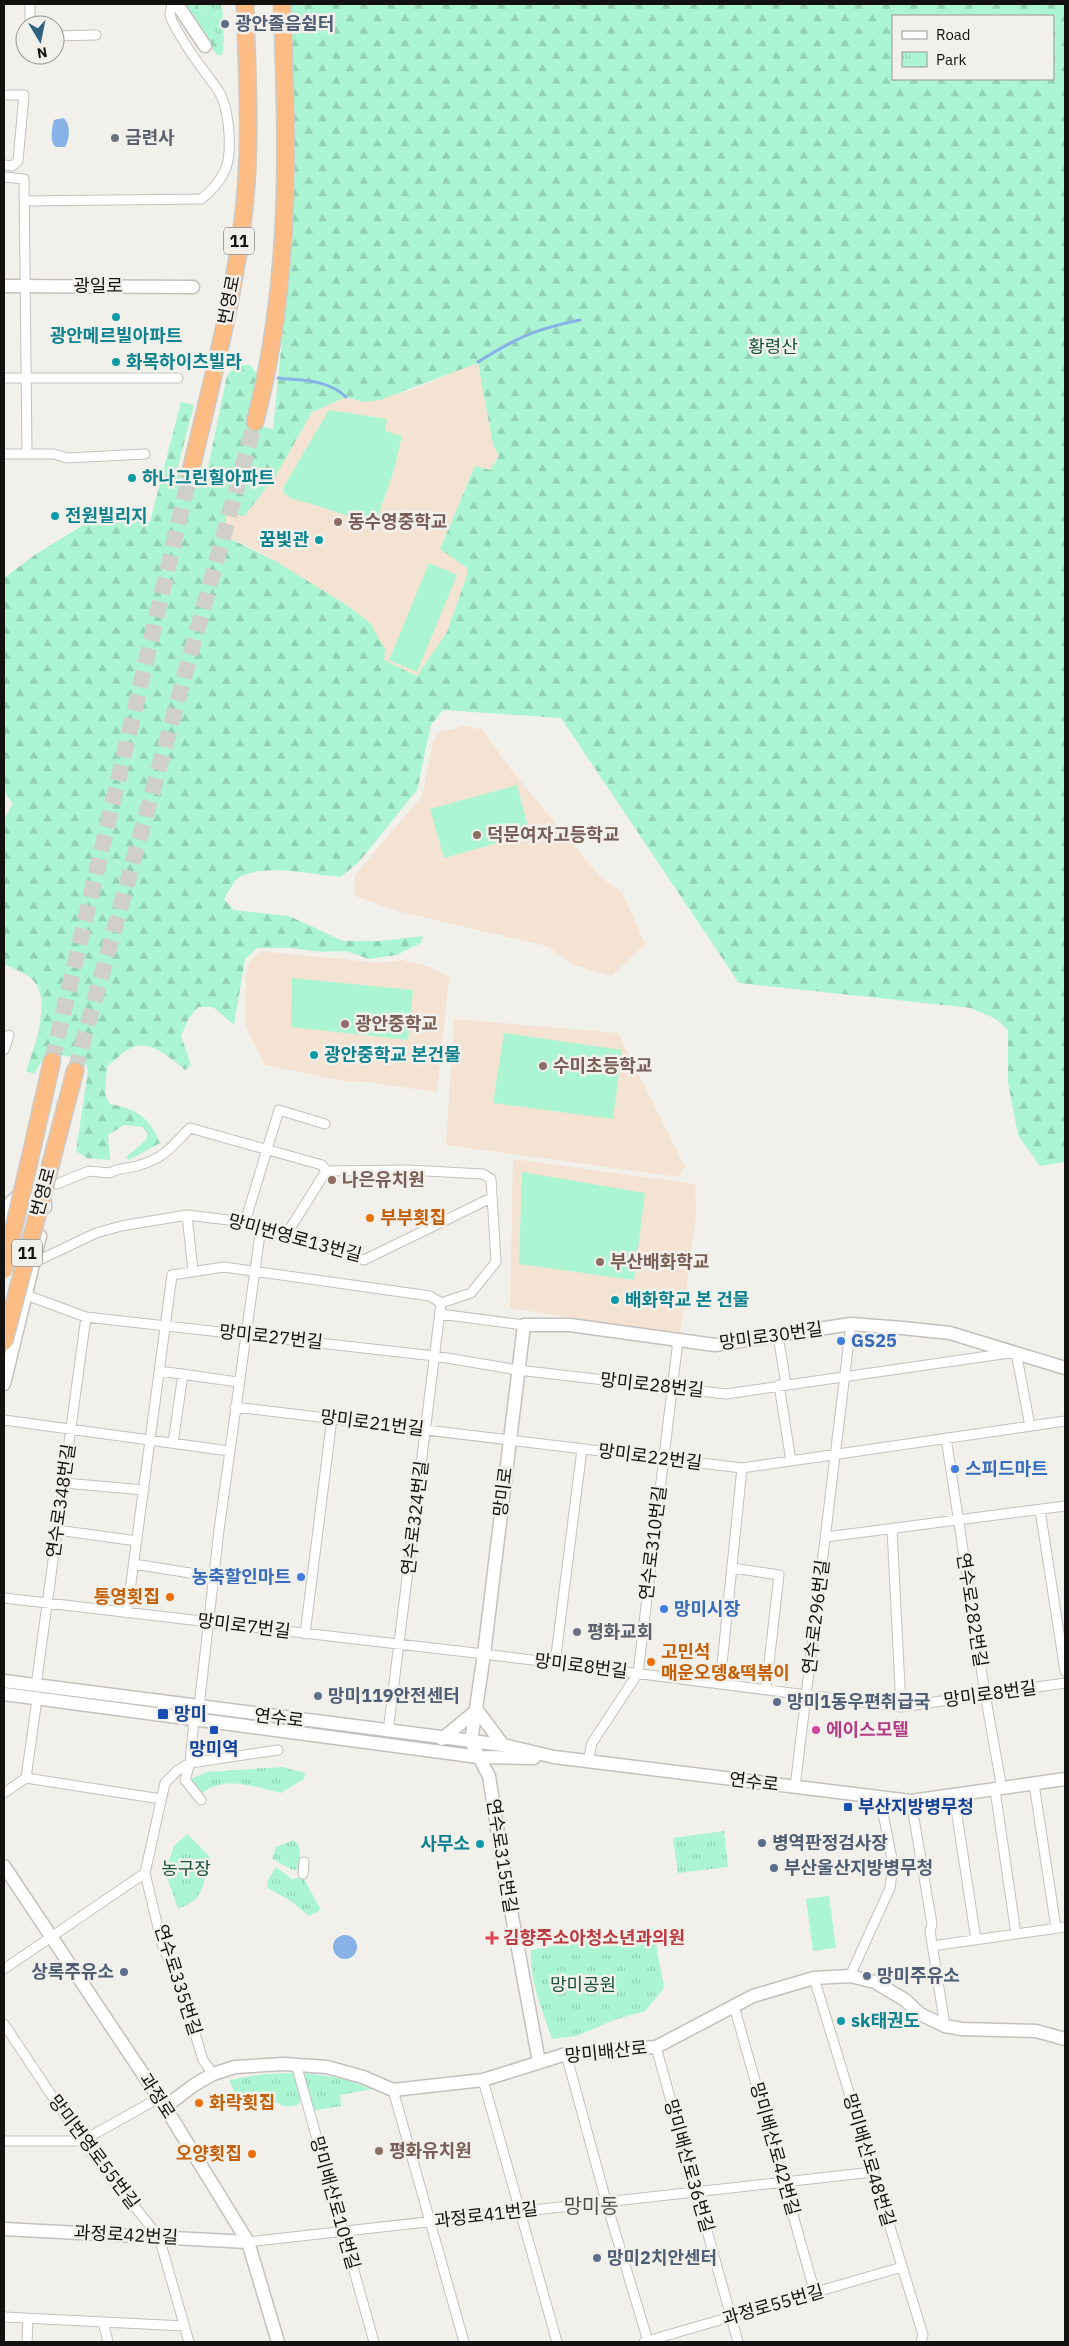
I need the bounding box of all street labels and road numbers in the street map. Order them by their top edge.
road number: 11 [224,228,254,255]
street label: 번영로 [212,273,245,326]
street label: 광일로 [73,274,123,297]
street label: 번영로 [25,1165,60,1219]
street label: 망미번영로13번길 [226,1209,365,1266]
road number: 11 [12,1240,42,1266]
street label: 망미로30번길 [718,1317,824,1354]
street label: 망미로27번길 [218,1320,324,1353]
street label: 망미로28번길 [599,1368,705,1401]
street label: 망미로21번길 [319,1405,425,1440]
street label: 망미로22번길 [597,1439,703,1474]
street label: 연수로348번길 [41,1442,80,1560]
street label: 연수로324번길 [396,1459,433,1577]
street label: 망미로 [488,1466,517,1518]
street label: 연수로310번길 [634,1484,671,1602]
street label: 연수로282번길 [952,1551,993,1669]
street label: 연수로296번길 [797,1558,834,1676]
street label: 망미로7번길 [196,1608,292,1643]
street label: 망미로8번길 [533,1648,629,1683]
street label: 망미로8번길 [942,1676,1038,1711]
street label: 연수로 [253,1703,305,1732]
street label: 연수로 [728,1767,780,1796]
street label: 연수로315번길 [482,1797,523,1915]
street label: 연수로335번길 [150,1922,207,2038]
street label: 망미배산로 [564,2036,648,2067]
street label: 과정로 [134,2069,181,2123]
street label: 망미배산로42번길 [745,2080,805,2218]
street label: 망미번영로55번길 [44,2090,145,2214]
street label: 망미배산로48번길 [838,2091,901,2229]
street label: 망미배산로36번길 [659,2097,719,2235]
street label: 망미배산로10번길 [305,2134,365,2272]
street label: 과정로41번길 [433,2197,539,2232]
street label: 과정로42번길 [73,2220,179,2249]
street label: 과정로55번길 [720,2279,826,2330]

